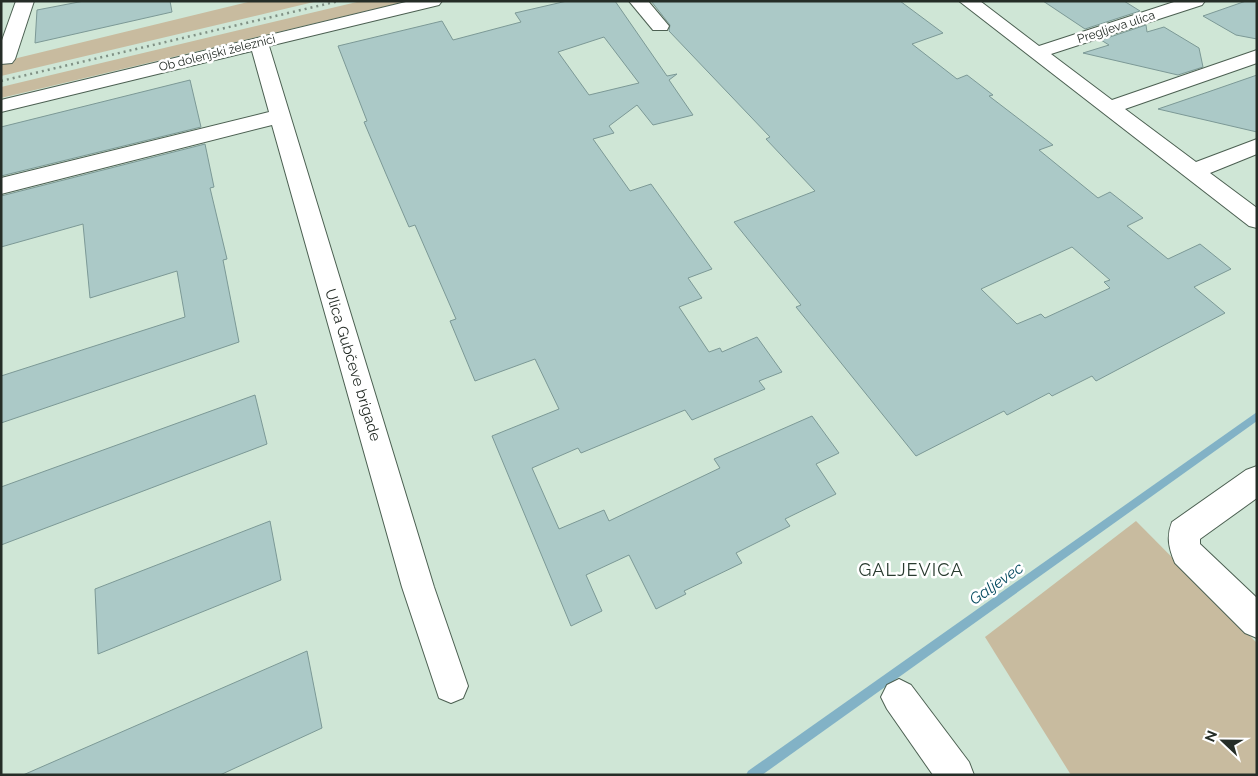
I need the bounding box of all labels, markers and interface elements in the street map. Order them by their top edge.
street label: Pregljeva ulica [1075,8,1157,46]
street label: Ob dolenjski železnici [157,32,277,74]
street label: Ulica Gubčeve brigade [321,287,385,443]
water label: Galjevec [966,558,1027,609]
district label: GALJEVICA [858,559,964,580]
north arrow [1198,716,1248,766]
text: N [1202,728,1220,744]

